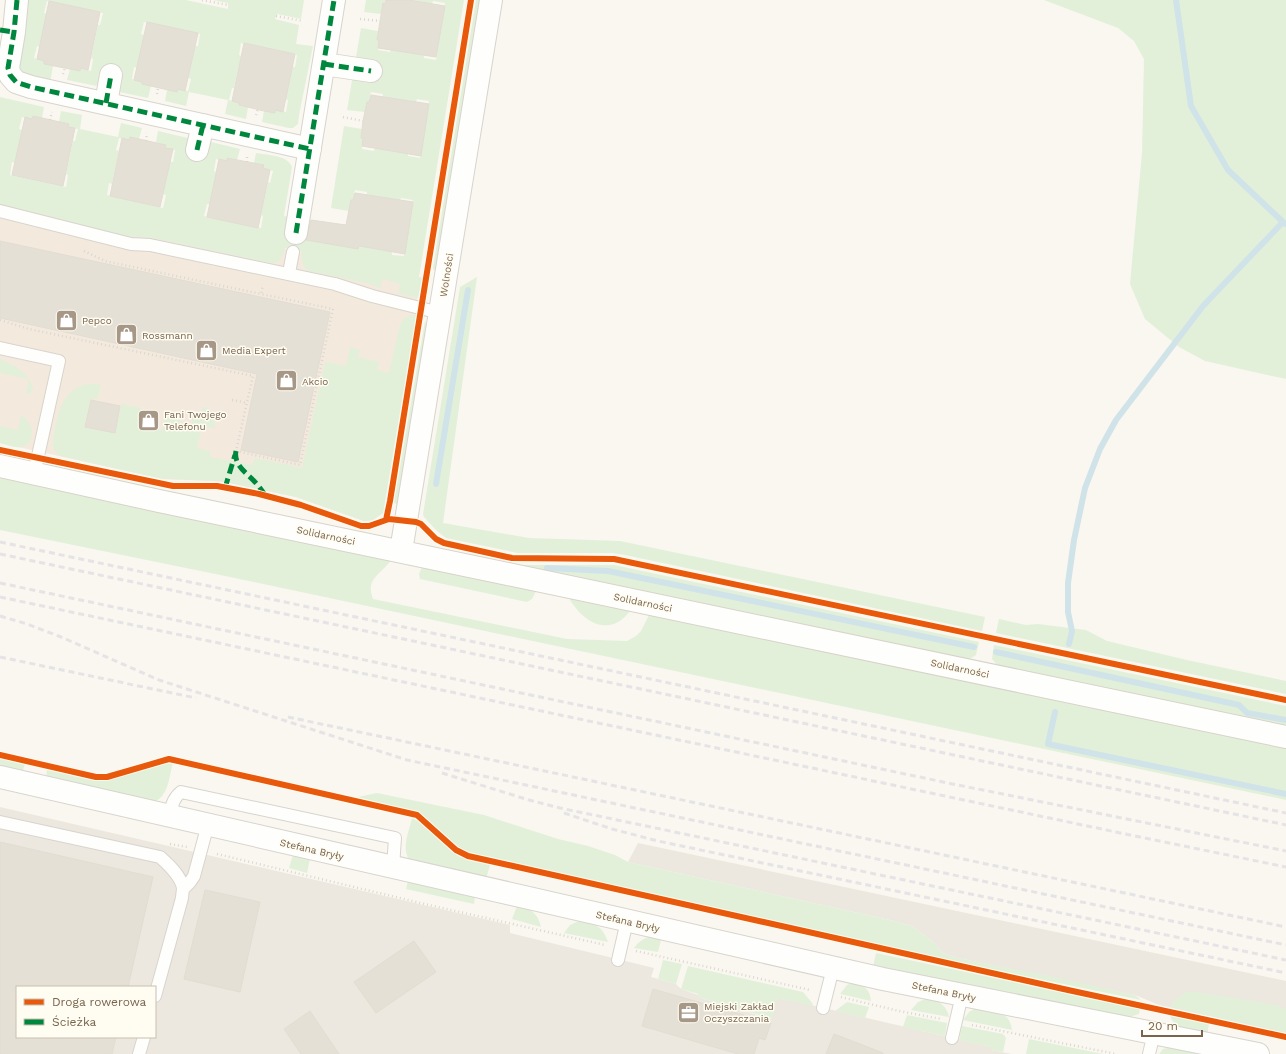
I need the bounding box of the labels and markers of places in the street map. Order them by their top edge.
shop icon: Pepco [54,307,80,333]
place label: Pepco [82,315,112,326]
shop icon: Rossmann [114,322,140,348]
place label: Rossmann [142,330,193,341]
shop icon: Media Expert [193,337,219,363]
place label: Media Expert [222,345,287,356]
shop icon: Akcio [274,368,300,394]
place label: Akcio [302,376,328,387]
shop icon: Fani Twojego Telefonu [136,407,162,433]
place label: Fani Twojego Telefonu [164,409,227,432]
office icon: Miejski Zakład Oczyszczania [676,999,702,1025]
place label: Miejski Zakład Oczyszczania [704,1001,774,1024]

